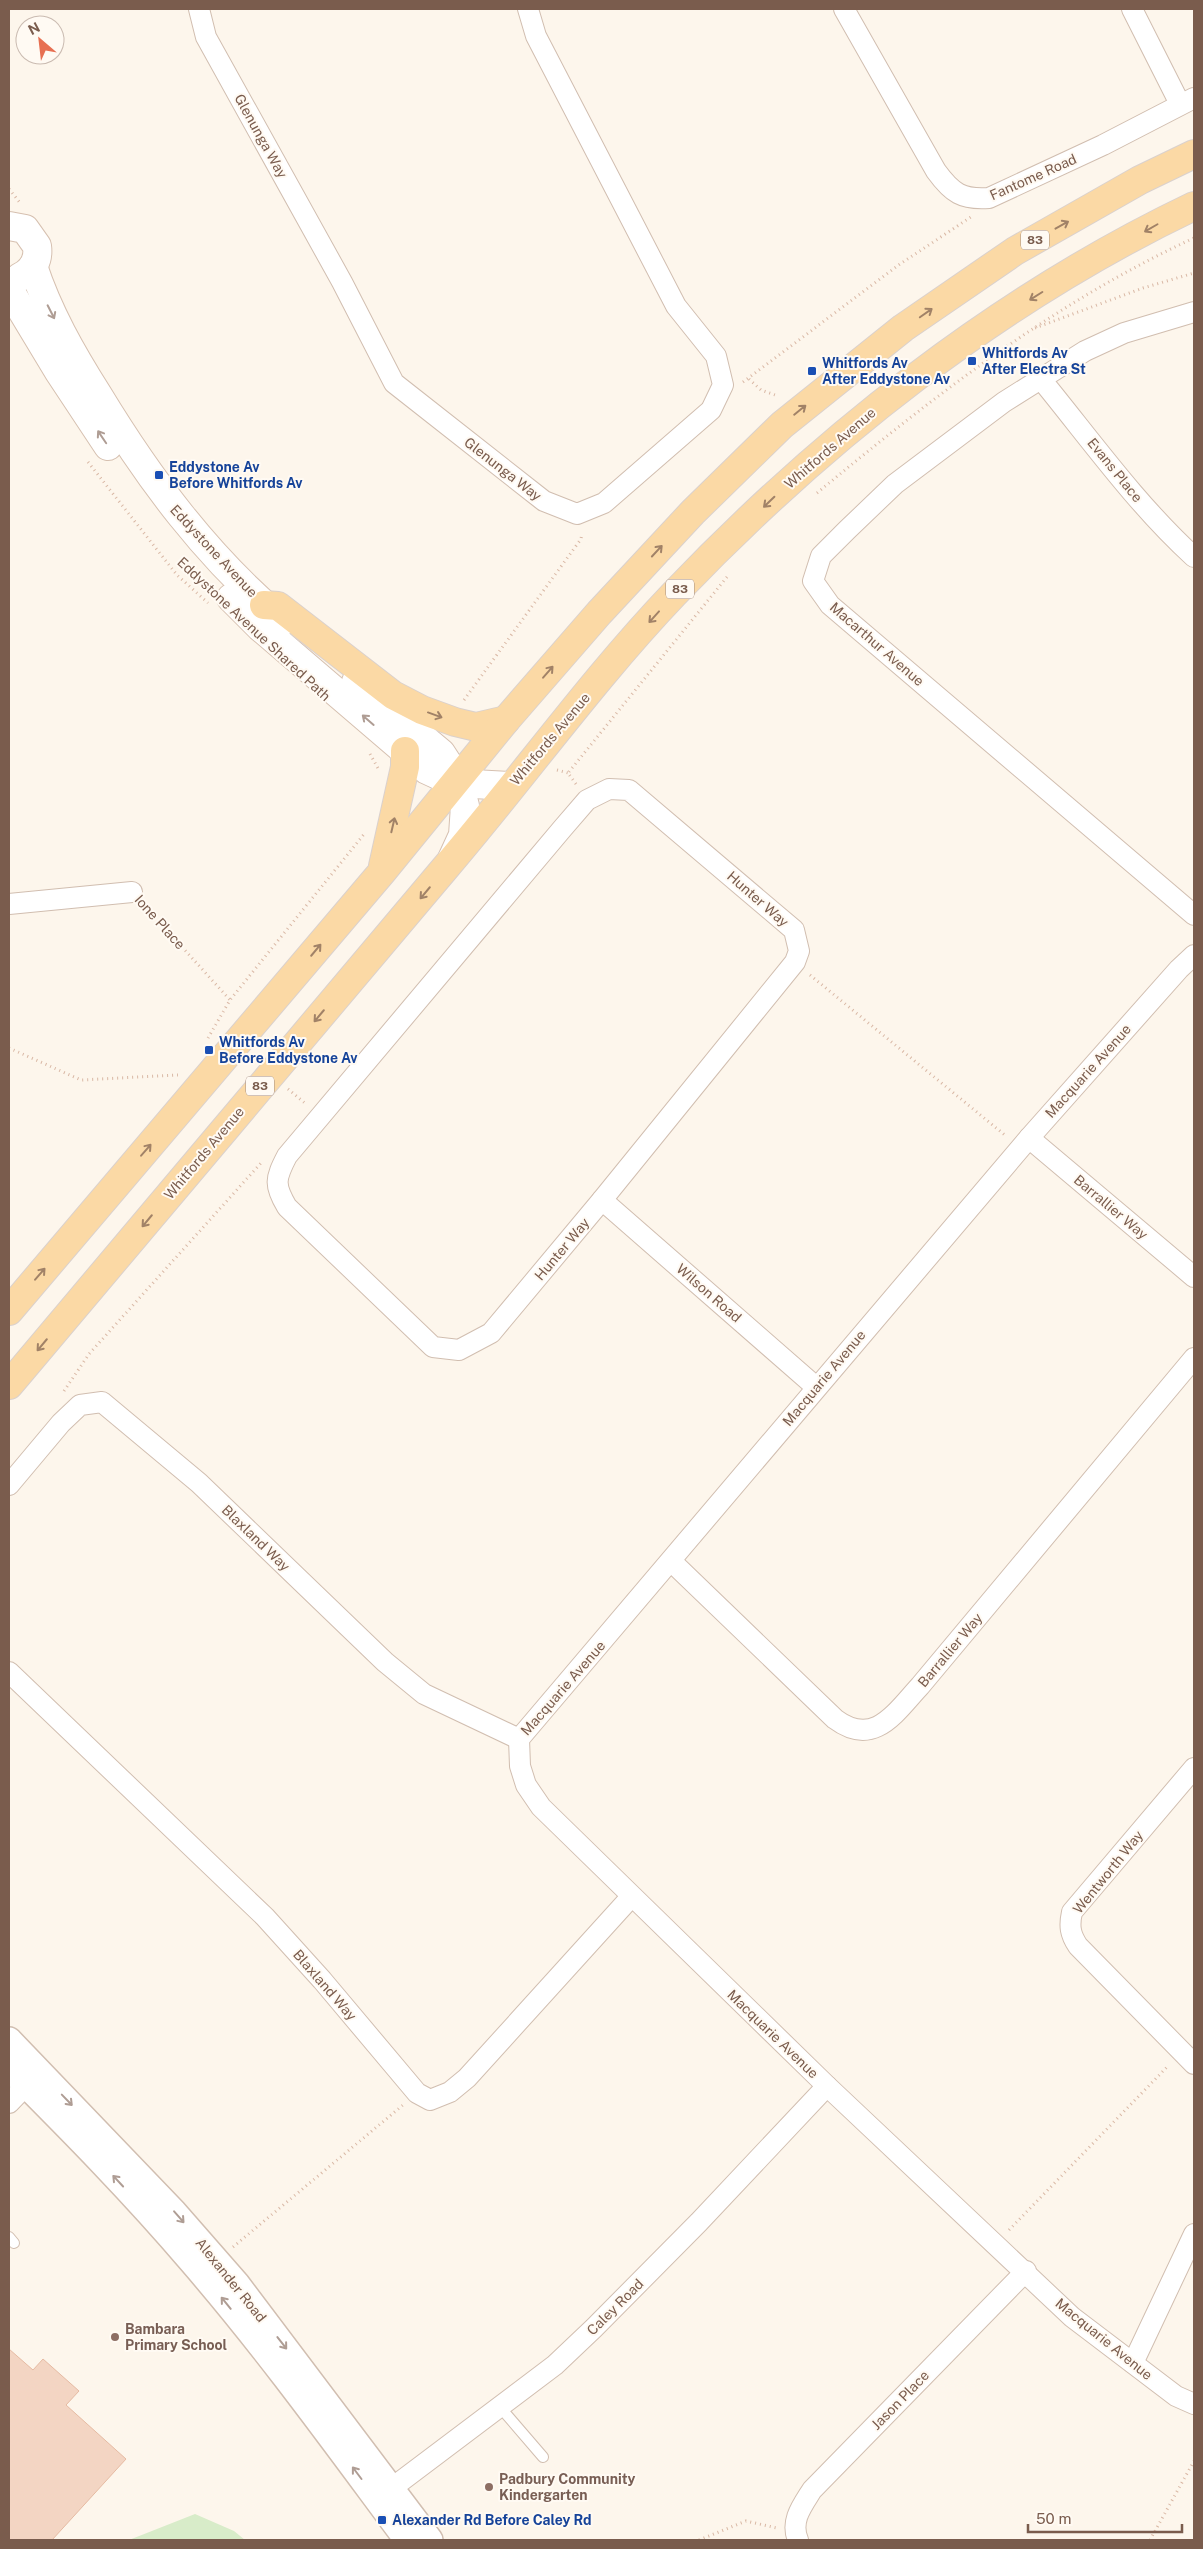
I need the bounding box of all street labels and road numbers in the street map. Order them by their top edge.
street label: Glenunga Way [231,91,291,181]
street label: Fantome Road [987,151,1079,203]
road number: 83 [1021,230,1049,250]
street label: Whitfords Avenue [781,404,879,492]
street label: Glenunga Way [461,434,545,504]
street label: Evans Place [1084,435,1146,505]
street label: Eddystone Avenue [167,502,261,600]
street label: Eddystone Avenue Shared Path [174,554,334,704]
road number: 83 [666,580,694,598]
street label: Macarthur Avenue [827,599,927,689]
street label: Whitfords Avenue [507,690,593,788]
street label: Hunter Way [724,868,792,930]
street label: Ione Place [131,892,189,952]
street label: Macquarie Avenue [1042,1021,1134,1121]
road number: 83 [246,1076,274,1096]
street label: Whitfords Avenue [161,1104,247,1202]
street label: Barrallier Way [1071,1171,1152,1243]
street label: Hunter Way [531,1214,593,1283]
street label: Wilson Road [673,1261,745,1325]
street label: Macquarie Avenue [779,1327,869,1429]
street label: Blaxland Way [219,1502,294,1575]
street label: Barrallier Way [914,1609,986,1690]
street label: Macquarie Avenue [518,1637,608,1739]
street label: Wentworth Way [1070,1827,1147,1917]
street label: Blaxland Way [290,1946,360,2024]
street label: Macquarie Avenue [724,1987,822,2082]
street label: Alexander Road [192,2235,270,2325]
street label: Caley Road [584,2276,646,2338]
street label: Macquarie Avenue [1052,2295,1156,2383]
street label: Jason Place [868,2367,932,2433]

